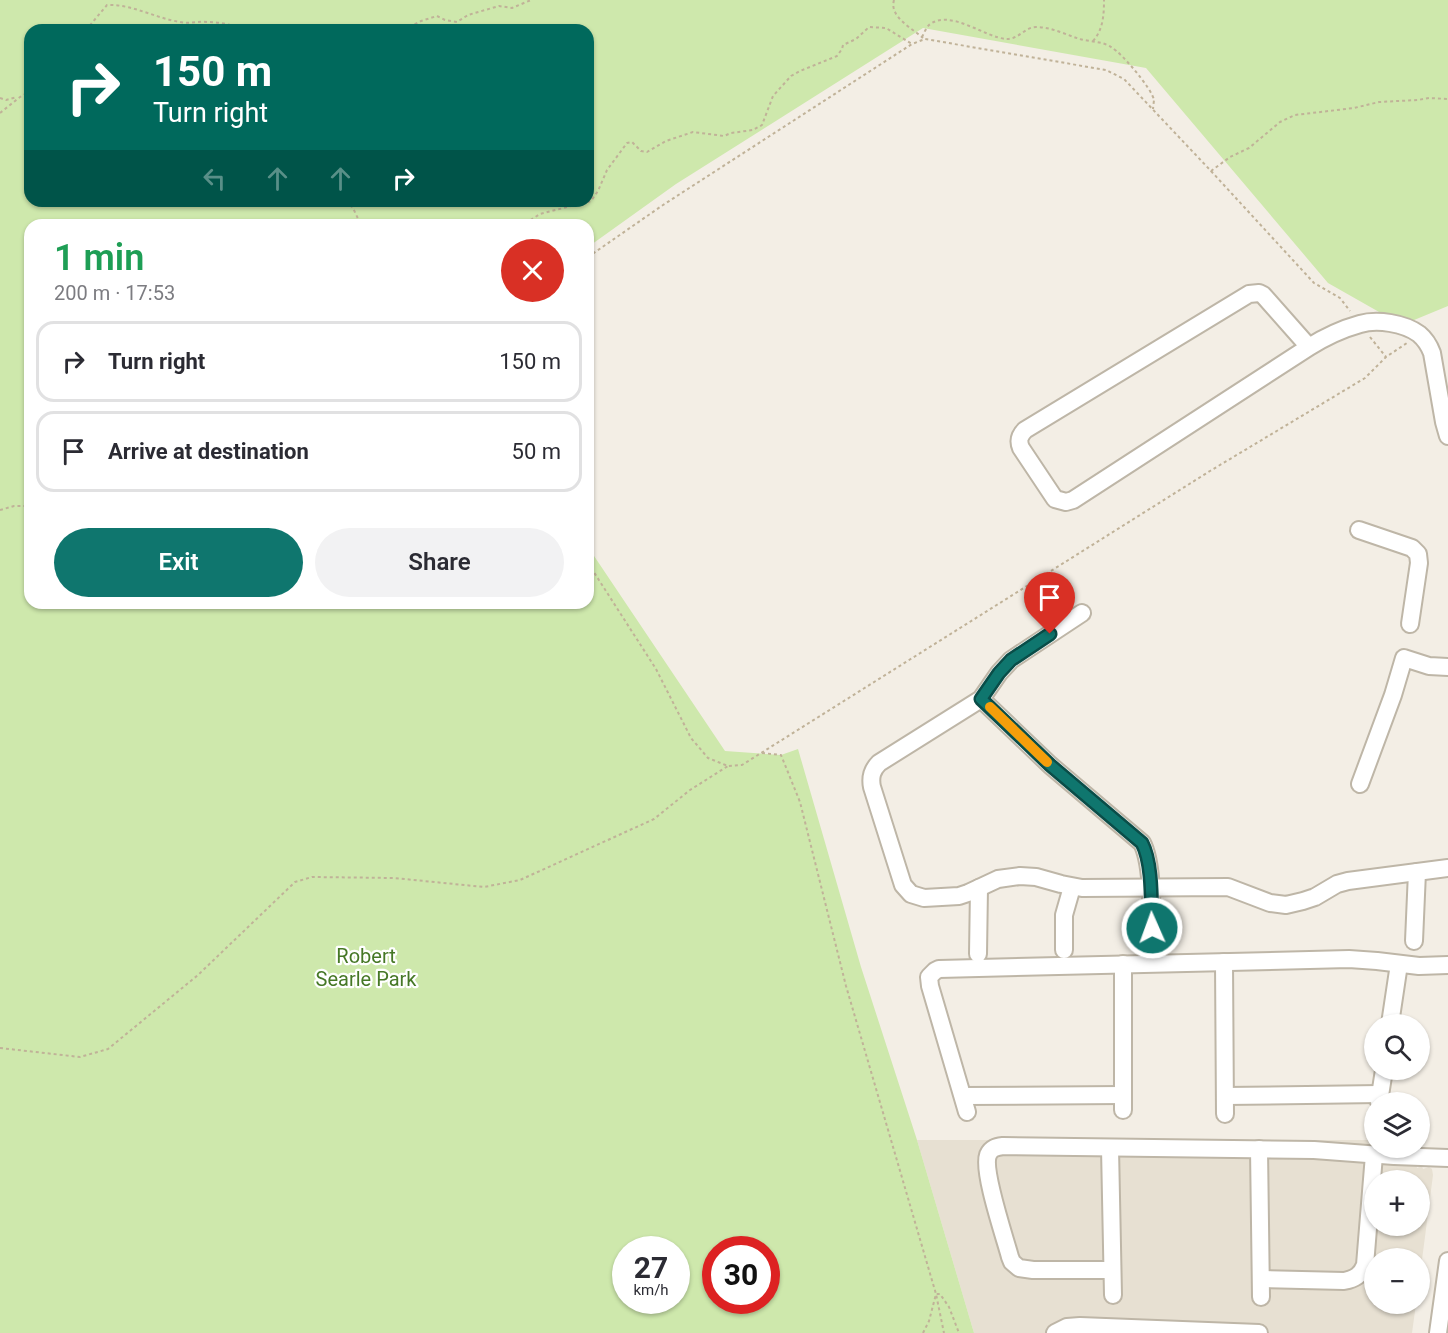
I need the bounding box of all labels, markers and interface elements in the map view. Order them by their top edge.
text: 150 m [153,47,272,96]
icon: right [54,48,132,126]
text: Turn right [153,97,268,129]
icon: left [198,162,231,195]
icon: ahead [261,162,294,195]
icon: ahead [324,162,357,195]
icon: right [387,162,420,195]
text: 1 min [54,237,144,279]
button: close [501,239,564,302]
text: 200 m · 17:53 [54,281,175,305]
icon: right [57,345,90,378]
text: Turn right [108,349,205,374]
text: 150 m [499,349,561,374]
icon: arrive [57,435,90,468]
text: Arrive at destination [108,439,309,464]
text: 50 m [512,439,561,464]
button: Exit [54,528,303,597]
button: Share [315,528,564,597]
pin [1024,572,1075,634]
icon: arrive [1033,581,1066,614]
position arrow [1120,896,1184,960]
park label: Robert Searle Park [316,944,417,991]
map controls [1364,1014,1430,1314]
button: search [1364,1014,1430,1080]
button: layers [1364,1092,1430,1158]
button: + [1364,1170,1430,1236]
speed limit sign: 30 [702,1236,780,1314]
button: − [1364,1248,1430,1314]
text: 27 [634,1250,668,1285]
text: km/h [633,1281,669,1299]

